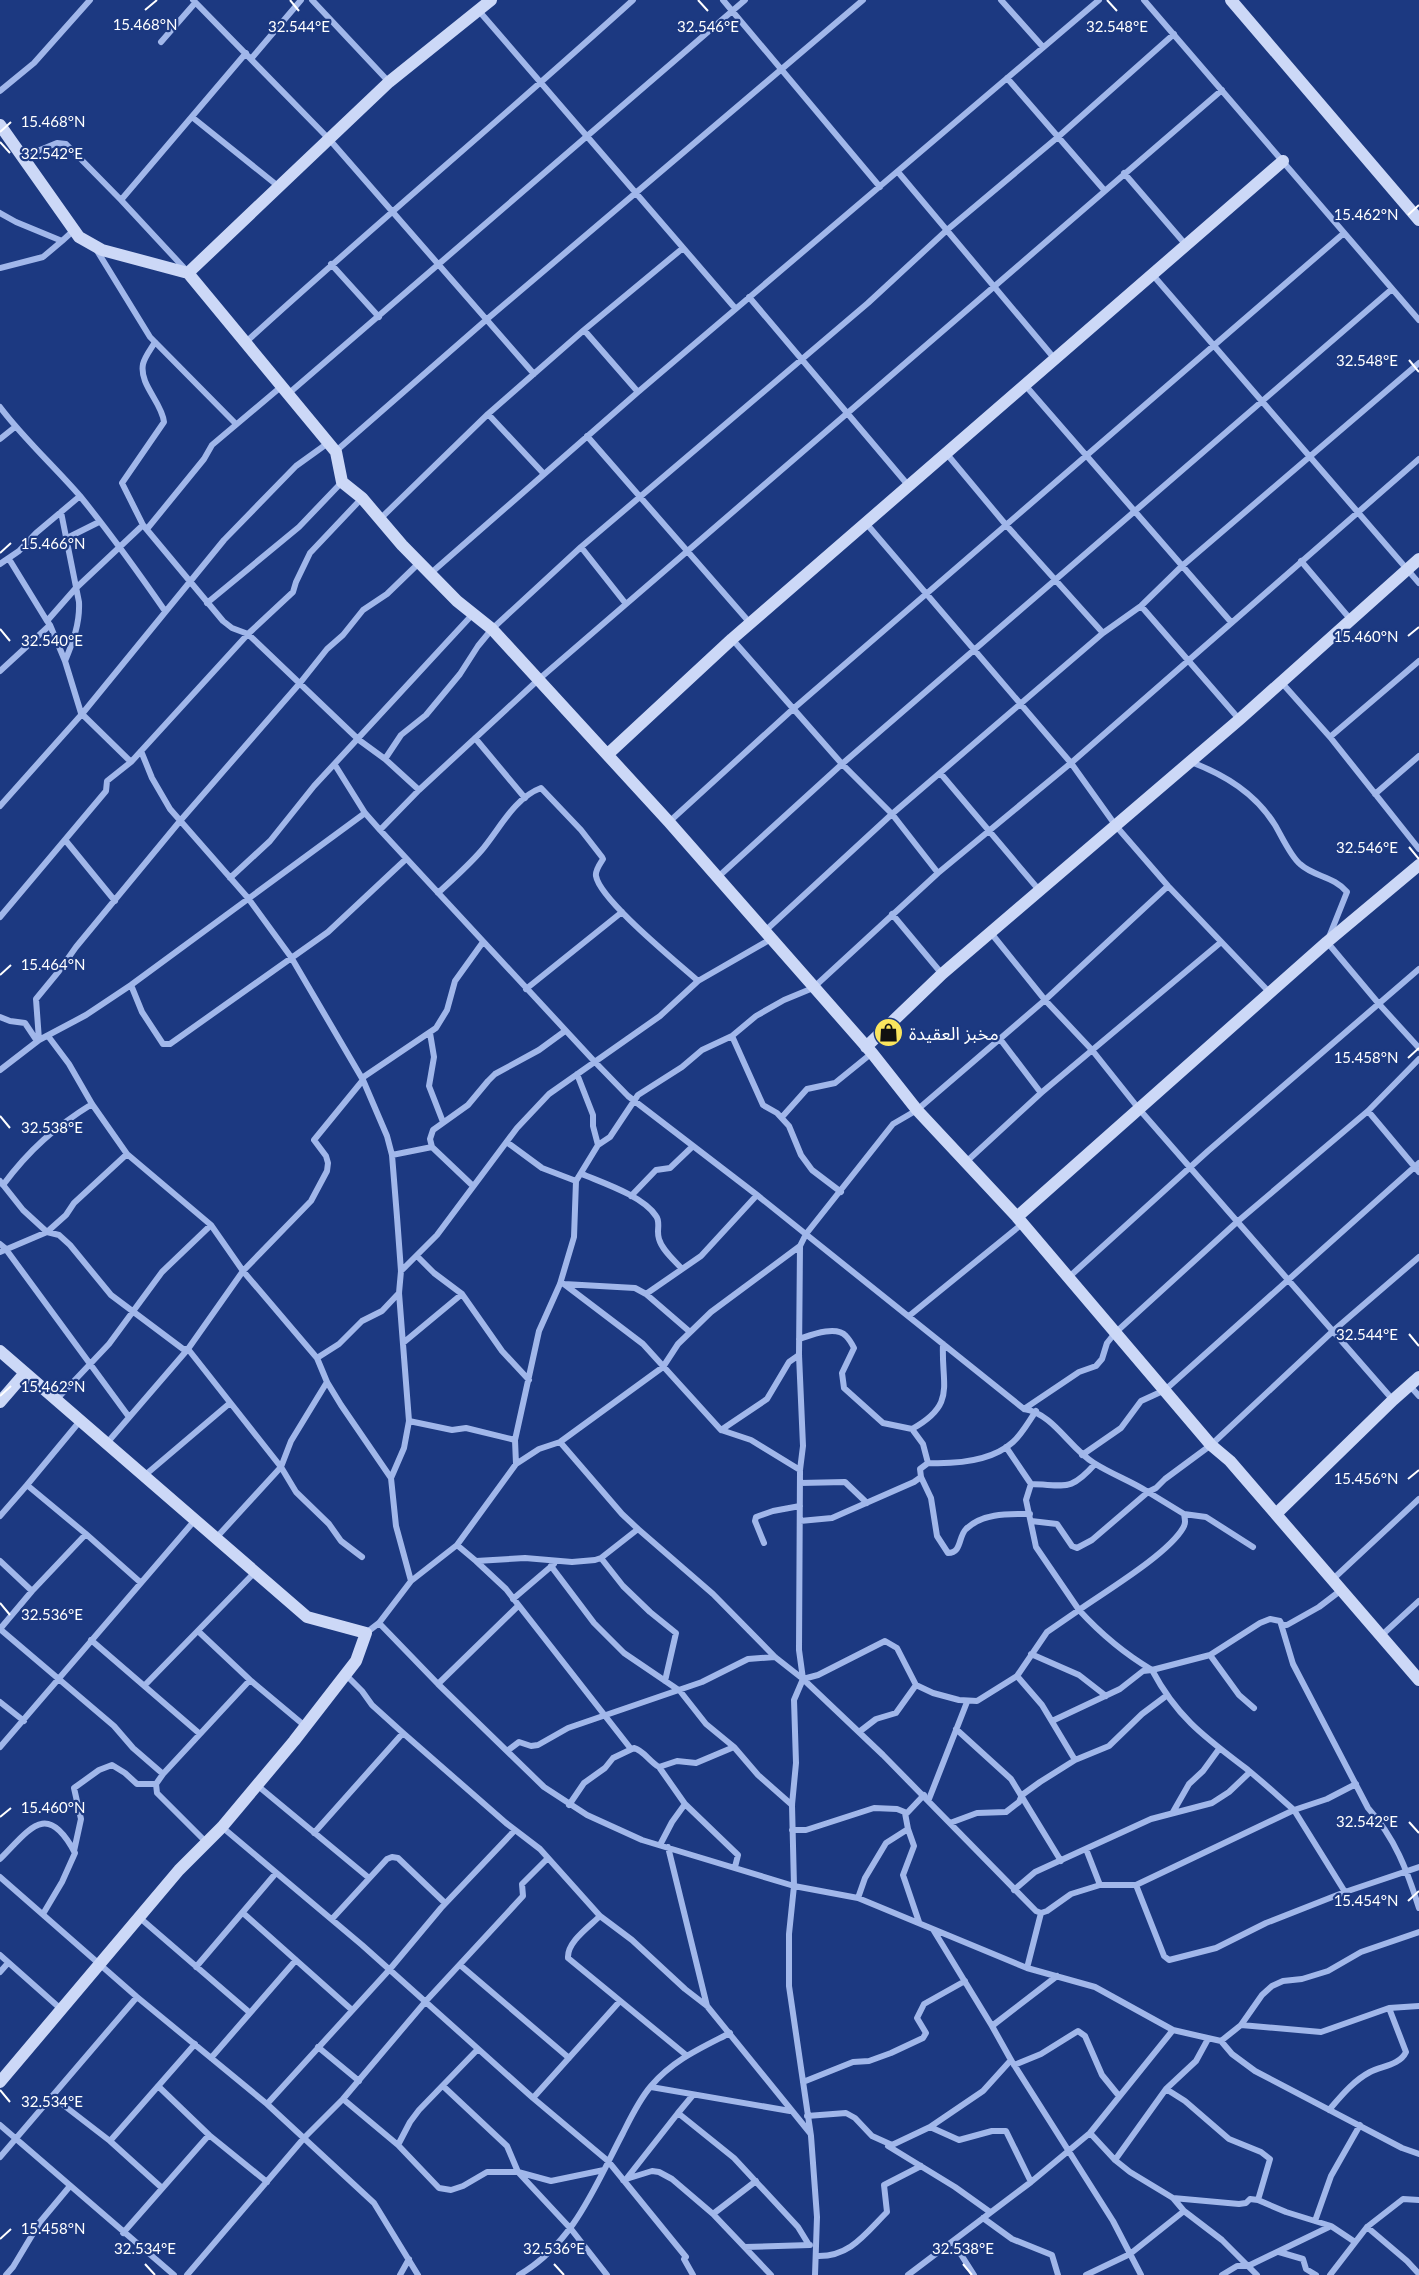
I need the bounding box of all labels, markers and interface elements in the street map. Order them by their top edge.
text: 15.468°N [113,15,177,33]
text: 32.544°E [268,17,330,35]
text: 32.546°E [677,17,739,35]
text: 32.548°E [1086,17,1148,35]
text: 15.468°N [21,112,85,130]
text: 32.542°E [21,144,83,162]
text: 15.462°N [1334,205,1398,223]
text: 32.548°E [1336,351,1398,369]
text: 15.466°N [21,534,85,552]
text: 15.460°N [1334,627,1398,645]
text: 32.540°E [21,631,83,649]
text: 32.546°E [1336,838,1398,856]
text: 15.464°N [21,955,85,973]
shop icon: مخبز العقيدة [872,1017,904,1049]
place label: مخبز العقيدة [909,1022,999,1045]
text: 15.458°N [1334,1048,1398,1066]
text: 32.538°E [21,1118,83,1136]
text: 32.544°E [1336,1325,1398,1343]
text: 15.462°N [21,1377,85,1395]
text: 15.456°N [1334,1469,1398,1487]
text: 32.536°E [21,1605,83,1623]
text: 15.460°N [21,1798,85,1816]
text: 32.542°E [1336,1812,1398,1830]
text: 15.454°N [1334,1891,1398,1909]
text: 32.534°E [21,2092,83,2110]
text: 15.458°N [21,2219,85,2237]
text: 32.534°E [114,2239,176,2257]
text: 32.536°E [523,2239,585,2257]
text: 32.538°E [932,2239,994,2257]

